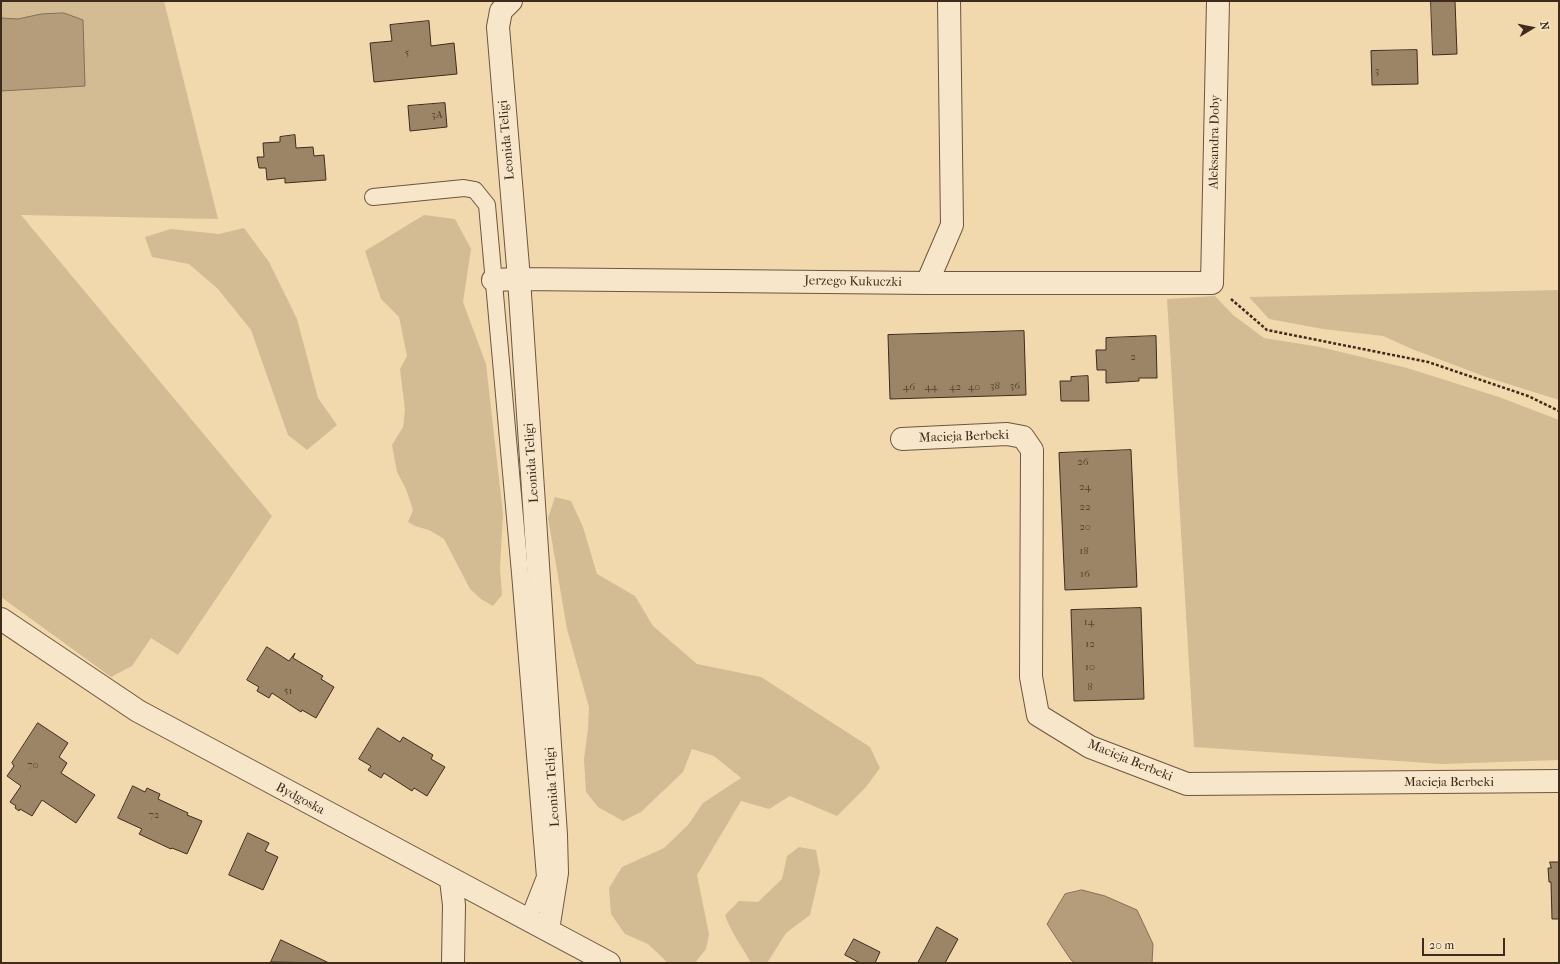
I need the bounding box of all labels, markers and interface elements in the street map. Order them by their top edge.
north arrow [1512,8,1552,48]
text: N [1537,21,1551,31]
house number: 5 [405,46,409,60]
house number: 3 [1375,64,1379,78]
street label: Aleksandra Doby [1206,95,1224,189]
street label: Leonida Teligi [496,99,518,181]
house number: 3A [431,108,443,122]
street label: Jerzego Kukuczki [804,273,902,291]
house number: 2 [1130,350,1136,364]
house number: 38 [990,379,1000,393]
house number: 36 [1010,379,1020,393]
house number: 46 [903,380,915,394]
house number: 44 [924,380,938,394]
house number: 42 [949,380,961,394]
house number: 40 [968,380,980,394]
street label: Leonida Teligi [521,422,543,504]
street label: Macieja Berbeki [919,428,1009,446]
house number: 26 [1077,455,1089,469]
house number: 24 [1079,480,1091,494]
house number: 22 [1079,500,1091,514]
house number: 20 [1079,520,1091,534]
house number: 18 [1079,544,1089,558]
house number: 16 [1080,567,1090,581]
house number: 14 [1084,615,1094,629]
house number: 12 [1085,637,1095,651]
house number: 10 [1085,660,1095,674]
house number: 8 [1087,680,1093,694]
house number: 51 [284,684,292,698]
street label: Macieja Berbeki [1085,737,1175,785]
street label: Leonida Teligi [542,746,564,828]
house number: 70 [27,758,39,772]
street label: Macieja Berbeki [1404,775,1494,791]
street label: Bydgoska [273,780,327,818]
house number: 72 [149,808,159,822]
scale bar [1424,930,1507,956]
text: 20 m [1429,938,1454,952]

